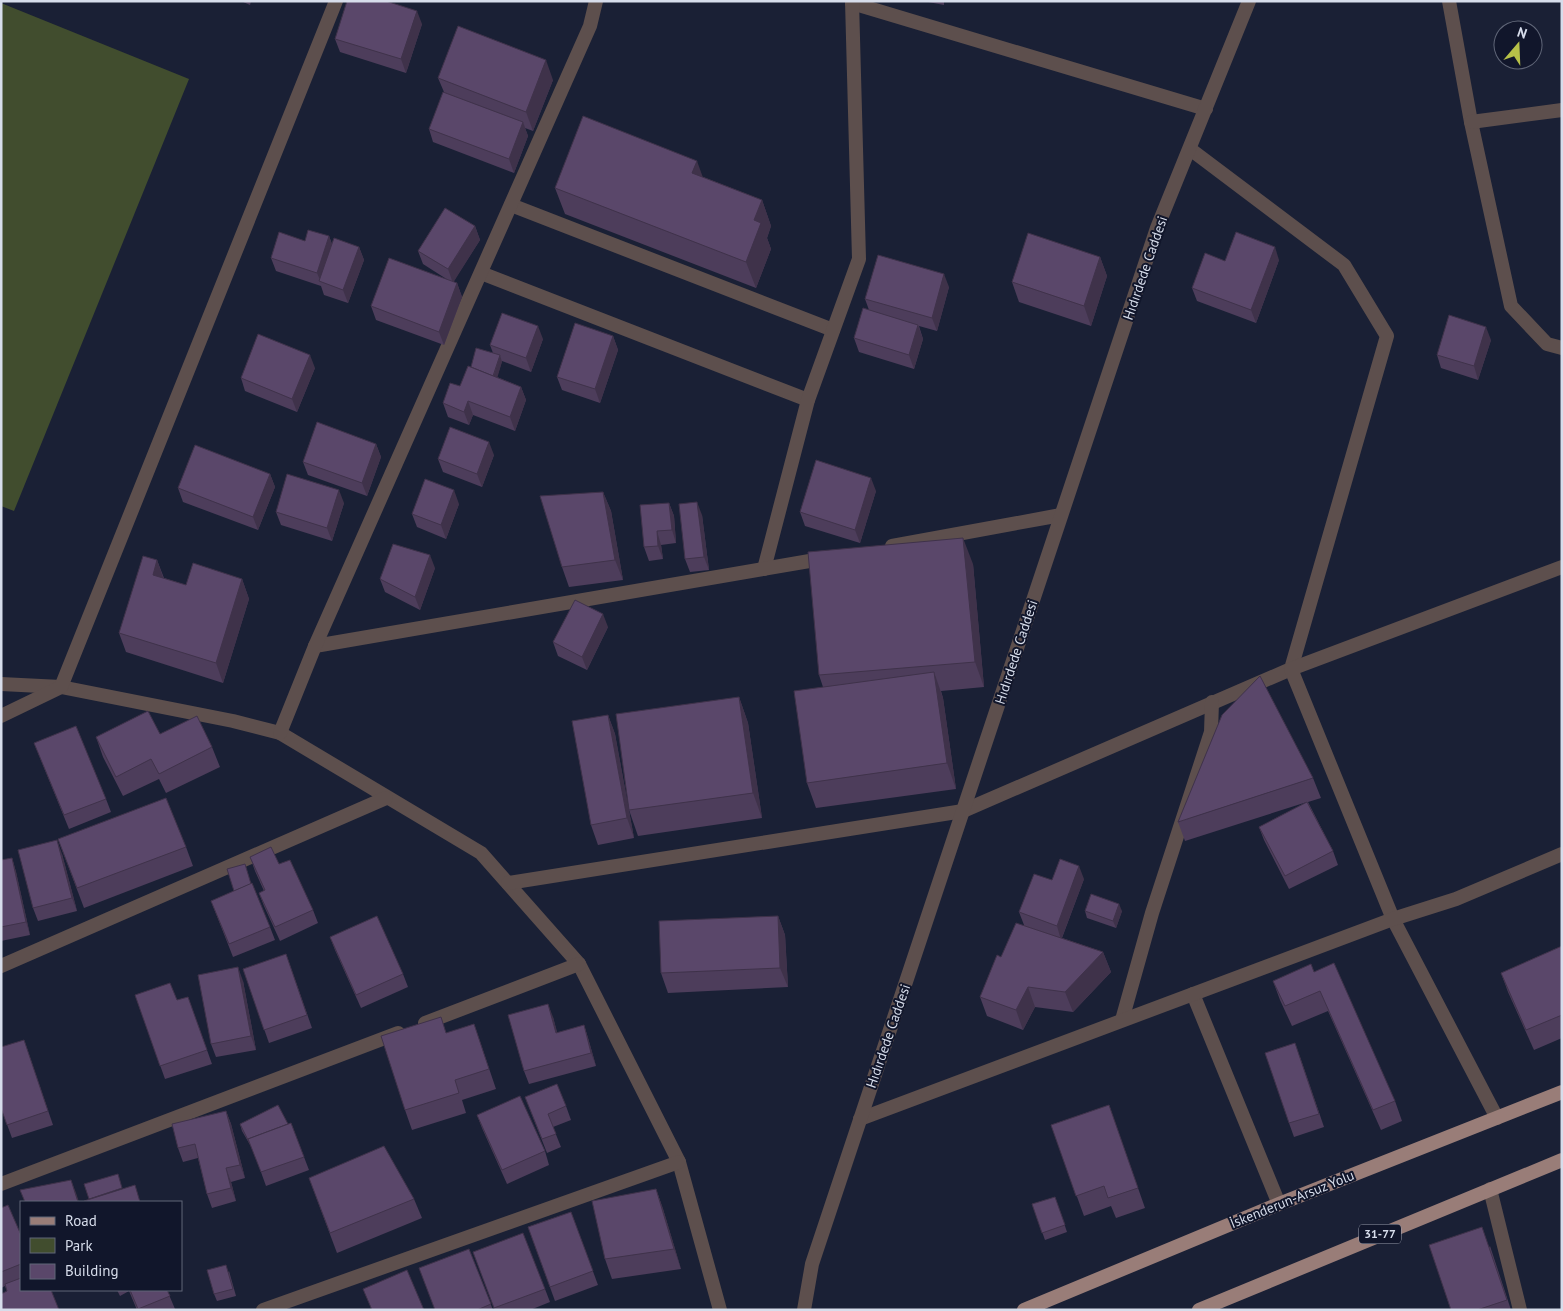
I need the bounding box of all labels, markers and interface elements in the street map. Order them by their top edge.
north arrow [1493,20,1543,70]
text: N [1515,23,1530,43]
street label: Hıdırdede Caddesi [1119,214,1171,322]
street label: Hıdırdede Caddesi [991,597,1041,707]
street label: Hıdırdede Caddesi [862,982,914,1090]
street label: İskenderun-Arsuz Yolu [1227,1166,1357,1232]
legend [20,1201,182,1291]
text: Road [65,1211,97,1230]
road number: 31-77 [1359,1224,1401,1244]
text: Park [65,1236,93,1255]
text: Building [65,1261,119,1280]

